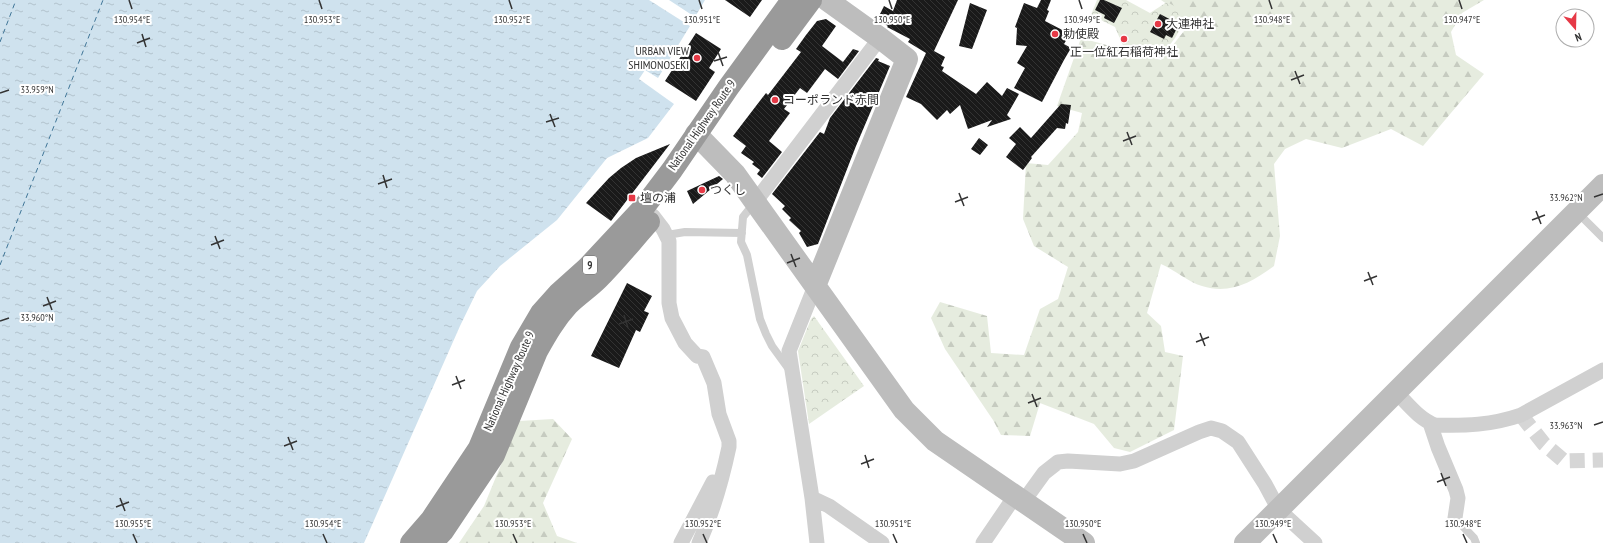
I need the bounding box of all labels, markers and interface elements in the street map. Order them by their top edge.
north arrow [1555,8,1595,48]
text: 130.954°E [114,13,150,26]
text: 130.953°E [304,13,340,26]
text: 130.952°E [494,13,530,26]
text: 130.951°E [684,13,720,26]
text: 130.950°E [874,13,910,26]
text: 130.949°E [1064,13,1100,26]
text: 130.948°E [1254,13,1290,26]
text: 130.947°E [1444,13,1480,26]
place label: 大連神社 [1166,16,1214,31]
marker: 大連神社 [1153,19,1163,29]
place label: 勅使殿 [1063,26,1099,41]
marker: 勅使殿 [1050,29,1060,39]
text: N [1573,30,1584,45]
marker: 正一位紅石稲荷神社 [1119,34,1129,44]
place label: URBAN VIEW SHIMONOSEKI [628,43,689,72]
place label: 正一位紅石稲荷神社 [1070,44,1178,59]
marker: URBAN VIEW SHIMONOSEKI [692,53,702,63]
street label: National Highway Route 9 [665,76,739,173]
text: 33.959°N [20,83,54,96]
place label: コーポランド赤間 [783,92,879,107]
marker: コーポランド赤間 [770,95,780,105]
place label: つくし [710,182,746,197]
marker: つくし [697,185,707,195]
place label: 壇の浦 [640,190,676,205]
text: 33.962°N [1549,191,1583,204]
marker: 壇の浦 [627,193,637,203]
road number: 9 [583,256,597,274]
text: 33.960°N [20,311,54,324]
street label: National Highway Route 9 [480,329,537,433]
text: 33.963°N [1549,419,1583,432]
text: 130.955°E [115,517,151,530]
text: 130.954°E [305,517,341,530]
text: 130.953°E [495,517,531,530]
text: 130.952°E [685,517,721,530]
text: 130.951°E [875,517,911,530]
text: 130.950°E [1065,517,1101,530]
text: 130.949°E [1255,517,1291,530]
text: 130.948°E [1445,517,1481,530]

